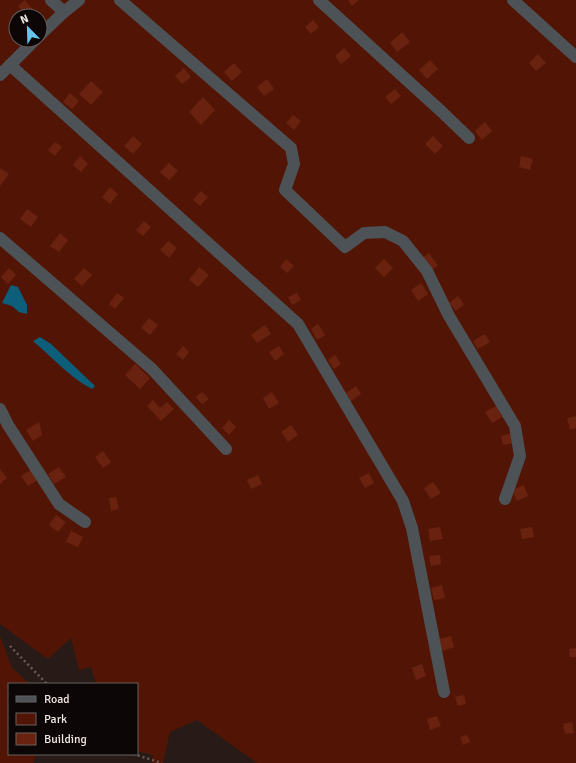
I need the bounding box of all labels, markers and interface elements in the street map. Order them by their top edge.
north arrow [8,8,48,48]
text: N [18,12,30,27]
legend [8,683,138,755]
text: Road [44,692,70,707]
text: Park [44,712,67,727]
text: Building [44,732,87,747]

